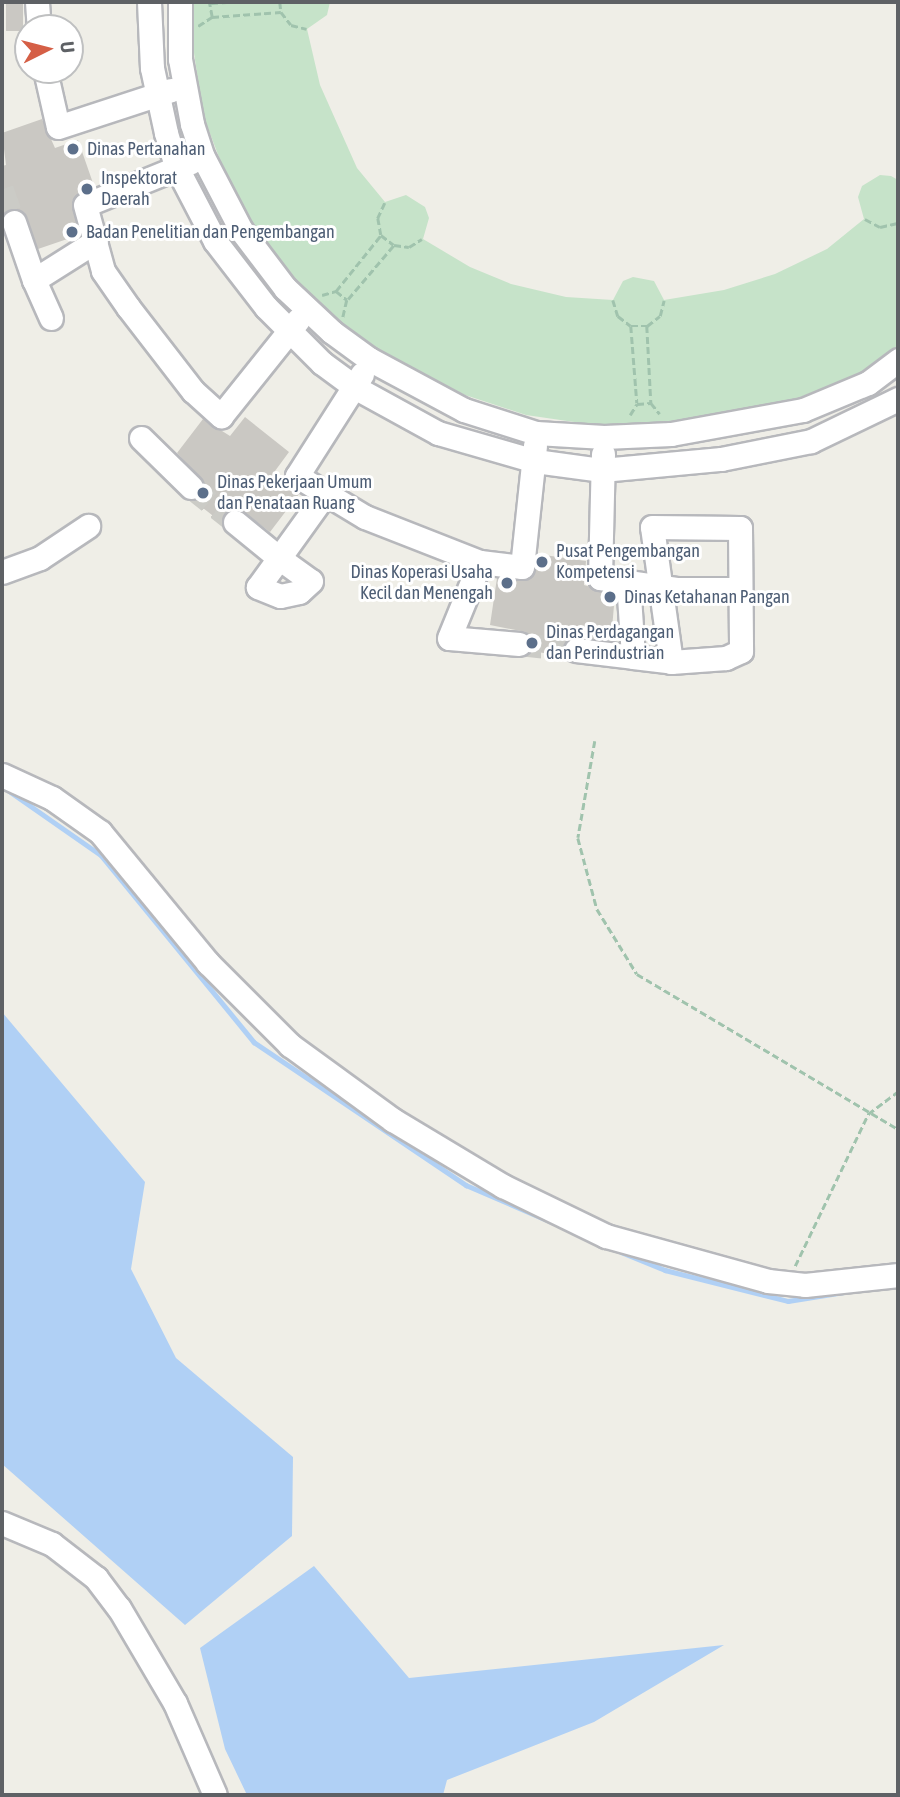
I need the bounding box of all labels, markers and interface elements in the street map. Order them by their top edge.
north arrow [14,14,84,84]
text: U [56,40,79,54]
place label: Dinas Pertanahan [87,138,206,160]
marker: Dinas Pertanahan [65,141,81,157]
place label: Inspektorat Daerah [101,168,177,210]
marker: Inspektorat Daerah [79,181,95,197]
place label: Badan Penelitian dan Pengembangan [86,221,335,243]
marker: Badan Penelitian dan Pengembangan [64,224,80,240]
place label: Dinas Pekerjaan Umum dan Penataan Ruang [217,472,372,514]
marker: Dinas Pekerjaan Umum dan Penataan Ruang [195,485,211,501]
place label: Pusat Pengembangan Kompetensi [556,541,700,584]
marker: Pusat Pengembangan Kompetensi [534,554,550,570]
place label: Dinas Koperasi Usaha Kecil dan Menengah [351,562,493,604]
marker: Dinas Koperasi Usaha Kecil dan Menengah [499,575,515,591]
place label: Dinas Ketahanan Pangan [624,586,790,608]
marker: Dinas Ketahanan Pangan [602,589,618,605]
place label: Dinas Perdagangan dan Perindustrian [546,622,674,664]
marker: Dinas Perdagangan dan Perindustrian [524,635,540,651]

